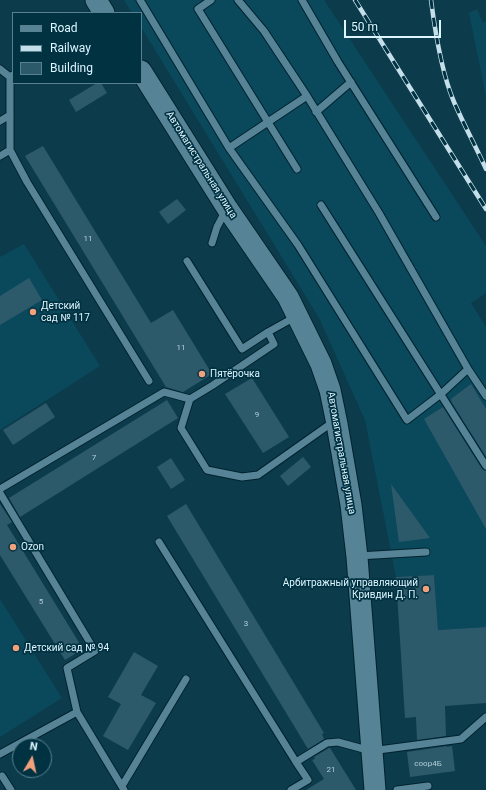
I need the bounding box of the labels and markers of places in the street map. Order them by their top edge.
place label: Детский сад № 117 [41,300,90,324]
marker: Детский сад № 117 [28,307,38,317]
place label: Пятёрочка [210,368,260,380]
marker: Пятёрочка [197,369,207,379]
place label: Ozon [21,541,44,553]
marker: Ozon [8,542,18,552]
place label: Арбитражный управляющий Кривдин Д. П. [283,577,418,600]
marker: Арбитражный управляющий Кривдин Д. П. [421,584,431,594]
place label: Детский сад № 94 [24,642,109,654]
marker: Детский сад № 94 [11,643,21,653]

